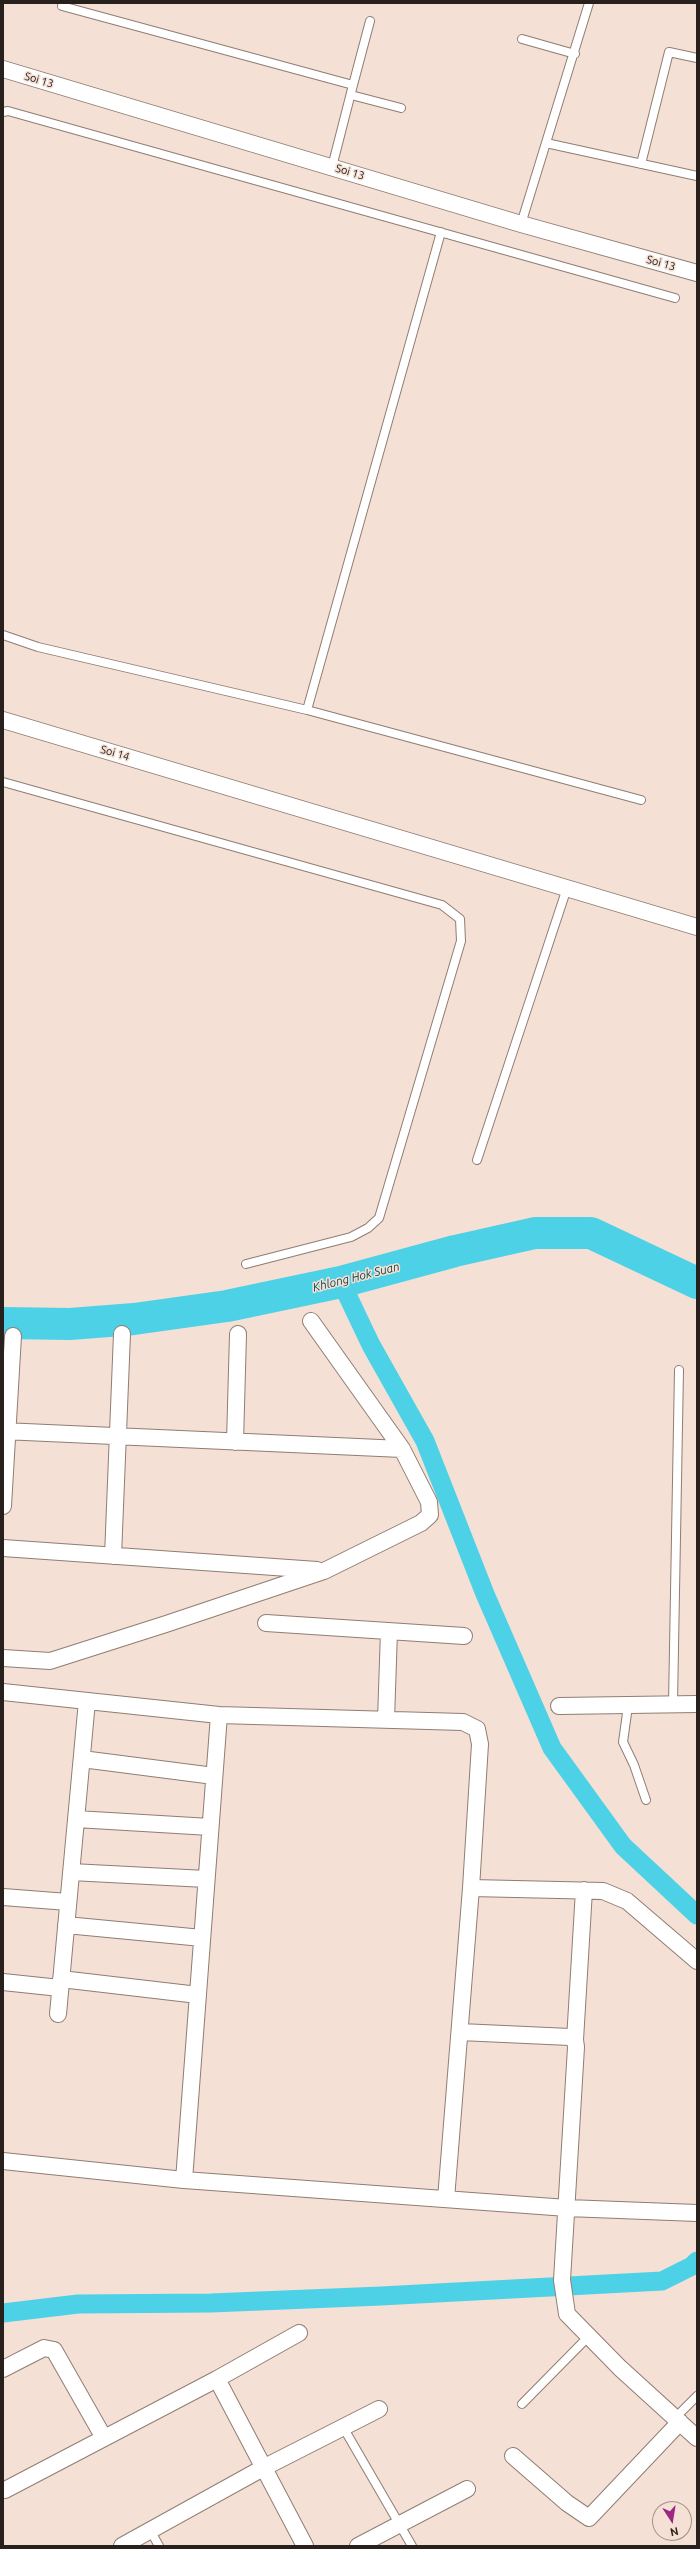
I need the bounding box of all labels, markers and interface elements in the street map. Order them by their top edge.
street label: Soi 13 [23,69,55,91]
street label: Soi 13 [334,161,366,183]
street label: Soi 13 [645,253,677,273]
street label: Soi 14 [99,743,131,763]
water label: Khlong Hok Suan [311,1259,401,1295]
north arrow [652,2501,692,2541]
text: N [669,2525,680,2538]

